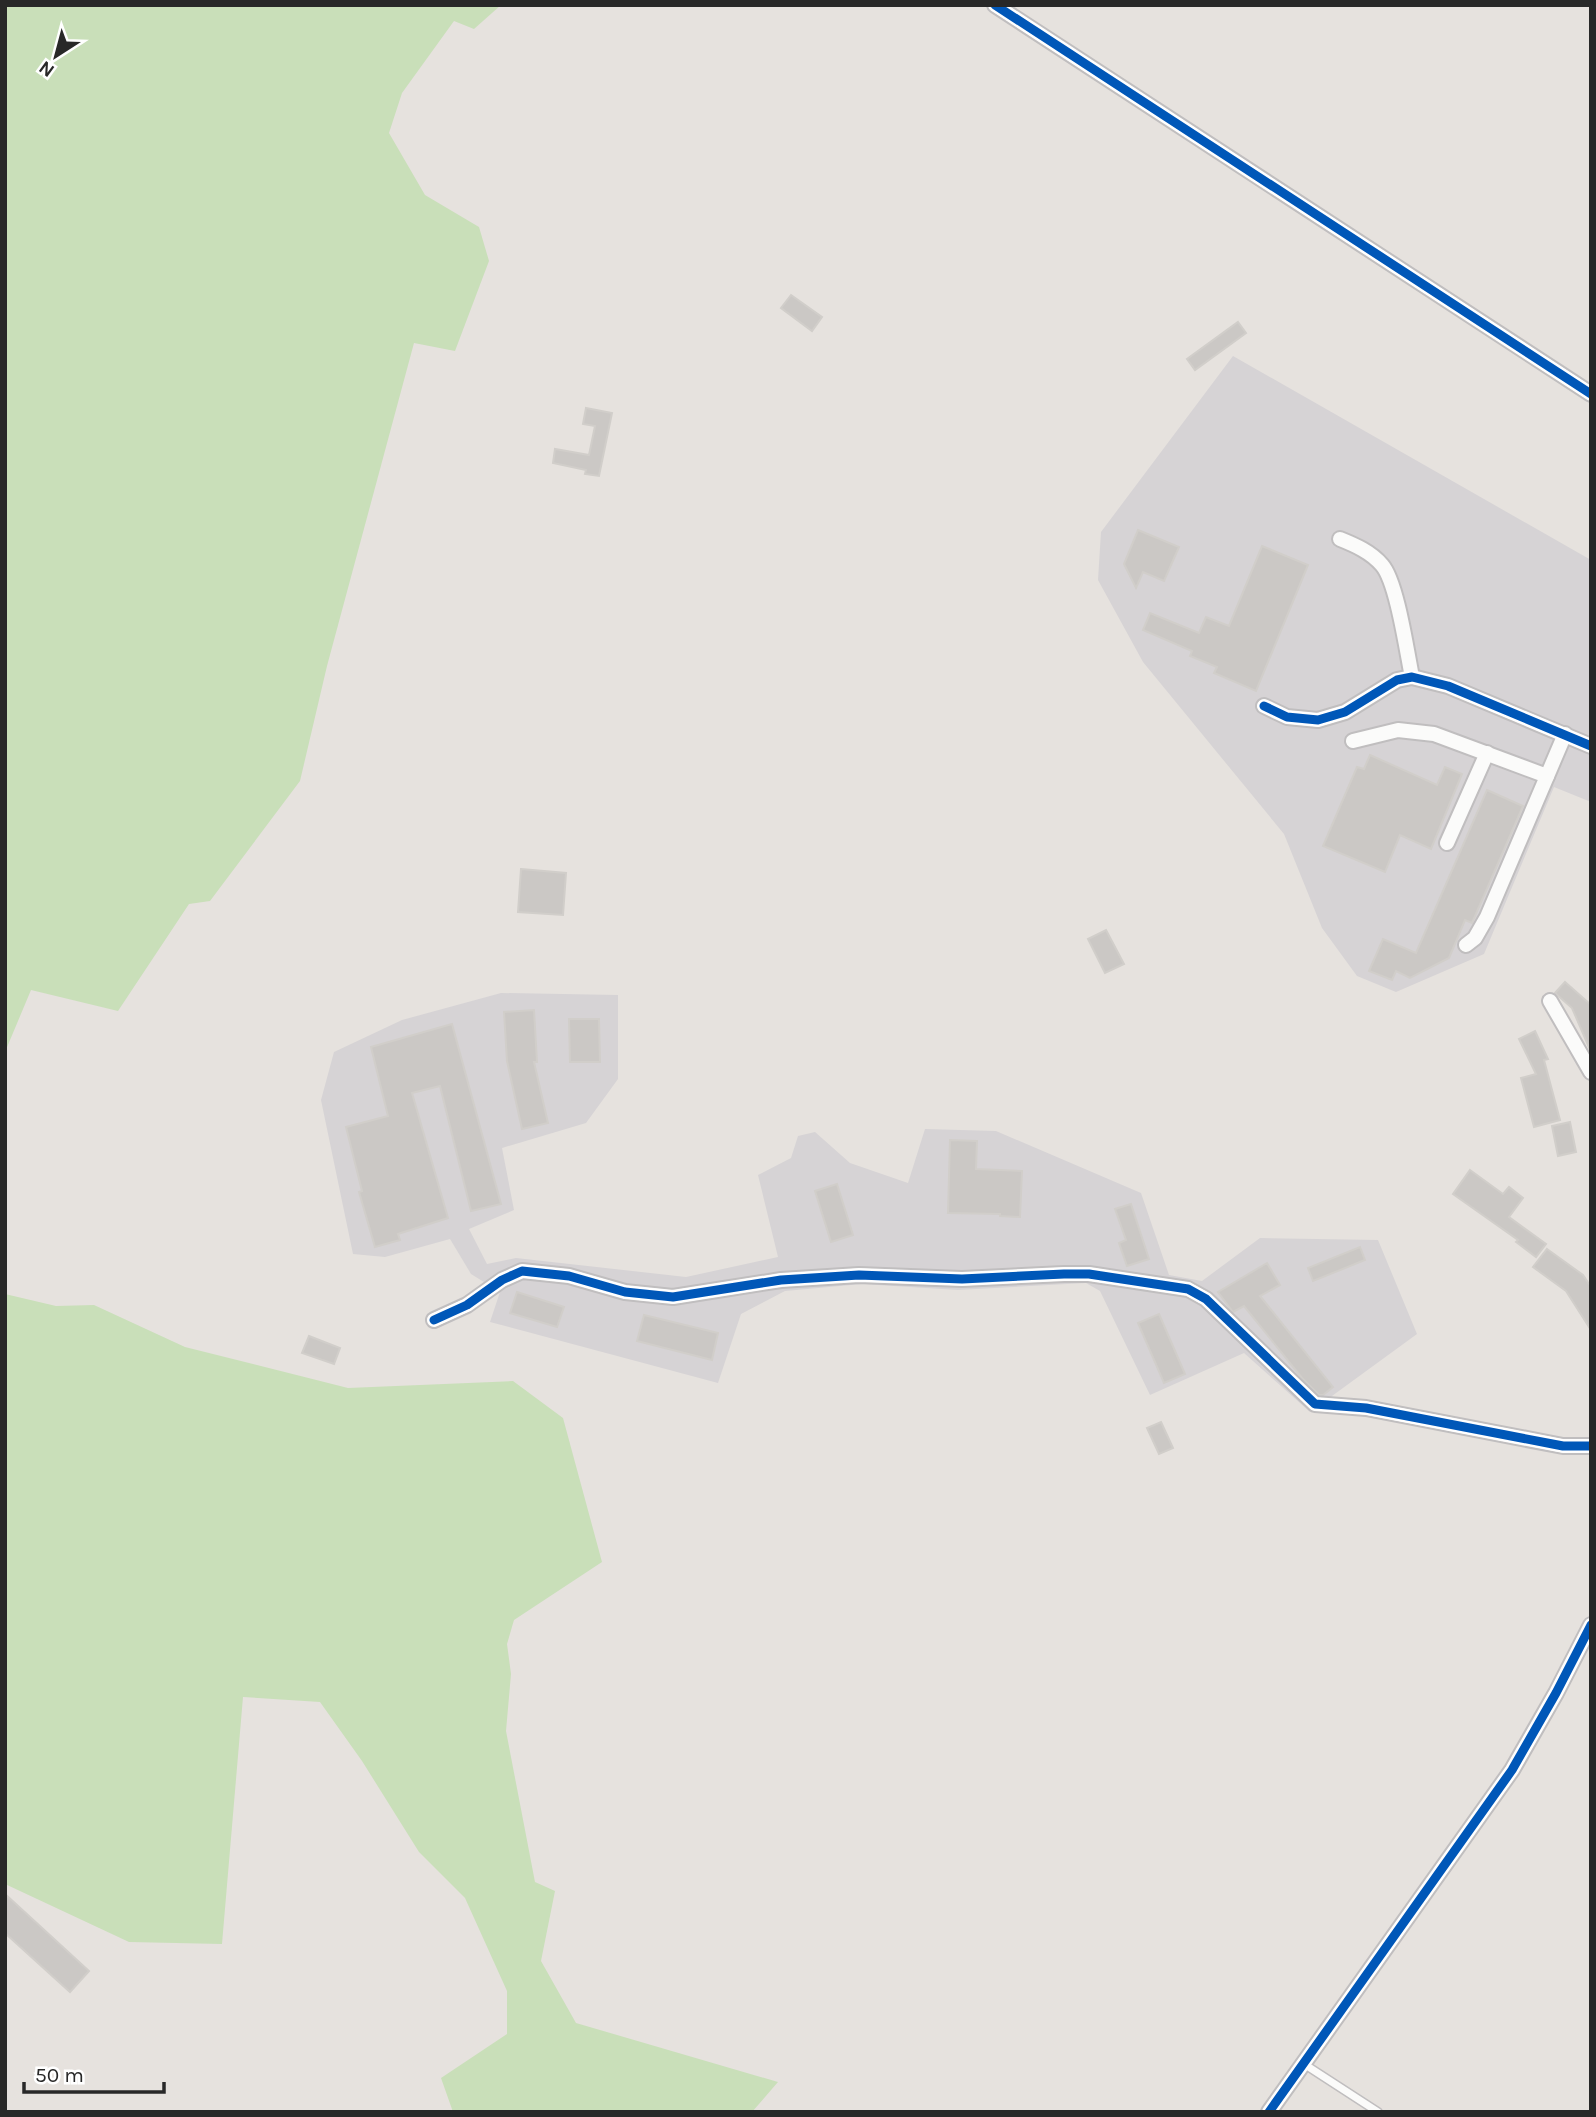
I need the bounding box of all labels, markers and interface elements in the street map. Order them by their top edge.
north arrow [21,21,91,91]
text: N [35,56,59,82]
scale bar [24,2050,164,2094]
text: 50 m [35,2063,84,2087]

